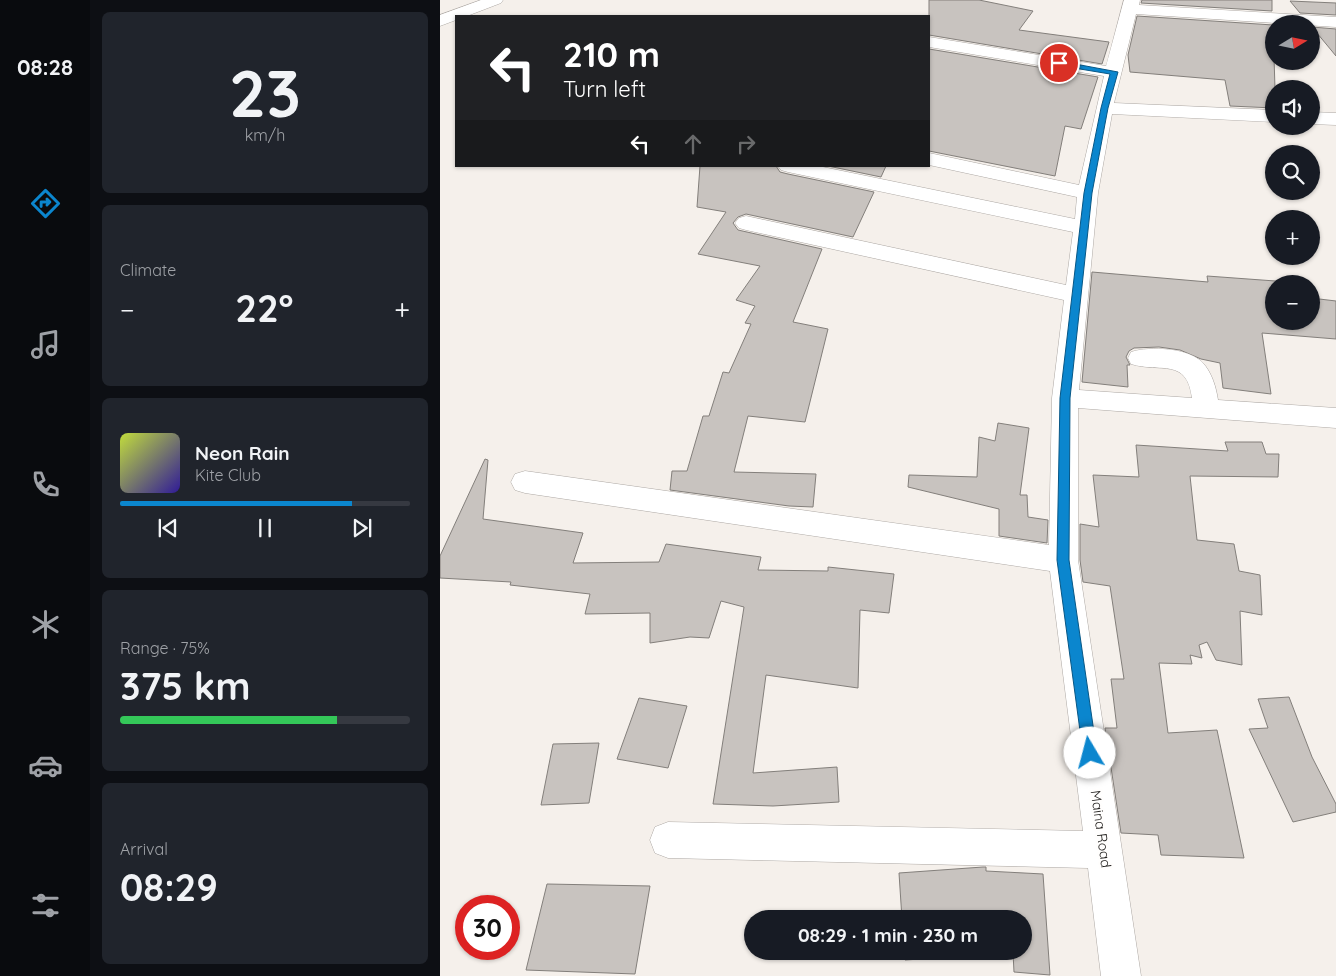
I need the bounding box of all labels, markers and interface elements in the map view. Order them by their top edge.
north arrow [1265,15,1320,70]
map controls [1265,15,1320,330]
text: 210 m [563,32,660,76]
icon: left [480,35,545,100]
pin [1038,42,1080,84]
icon: arrive [1045,49,1073,77]
text: 23 [229,52,301,133]
text: 08:28 [17,53,73,81]
text: Turn left [563,75,646,103]
button: sound [1265,80,1320,135]
text: km/h [245,125,285,145]
icon: left [626,130,654,158]
icon: ahead [679,130,707,158]
icon: right [732,130,760,158]
button: search [1265,145,1320,200]
icon: directions [28,186,63,221]
button: + [1265,210,1320,265]
text: Climate [120,260,176,280]
button: − [1265,275,1320,330]
text: 22° [235,284,293,332]
text: − [120,292,135,327]
text: + [394,292,410,327]
icon: music [28,327,63,362]
text: Neon Rain [195,441,290,465]
text: Kite Club [195,465,261,485]
icon: phone [28,467,63,502]
icon: previous [154,514,182,542]
icon: pause [251,514,279,542]
icon: next [348,514,376,542]
icon: climate [28,607,63,642]
text: Range · 75% [120,638,210,658]
text: 375 km [120,662,250,710]
position arrow [1063,726,1115,778]
icon: car [28,748,63,783]
street label: Maina Road [1087,789,1115,869]
text: Arrival [120,839,168,859]
text: 08:29 [120,863,218,911]
icon: filters [28,888,63,923]
speed limit sign: 30 [455,895,520,960]
text: 08:29 · 1 min · 230 m [798,923,978,947]

